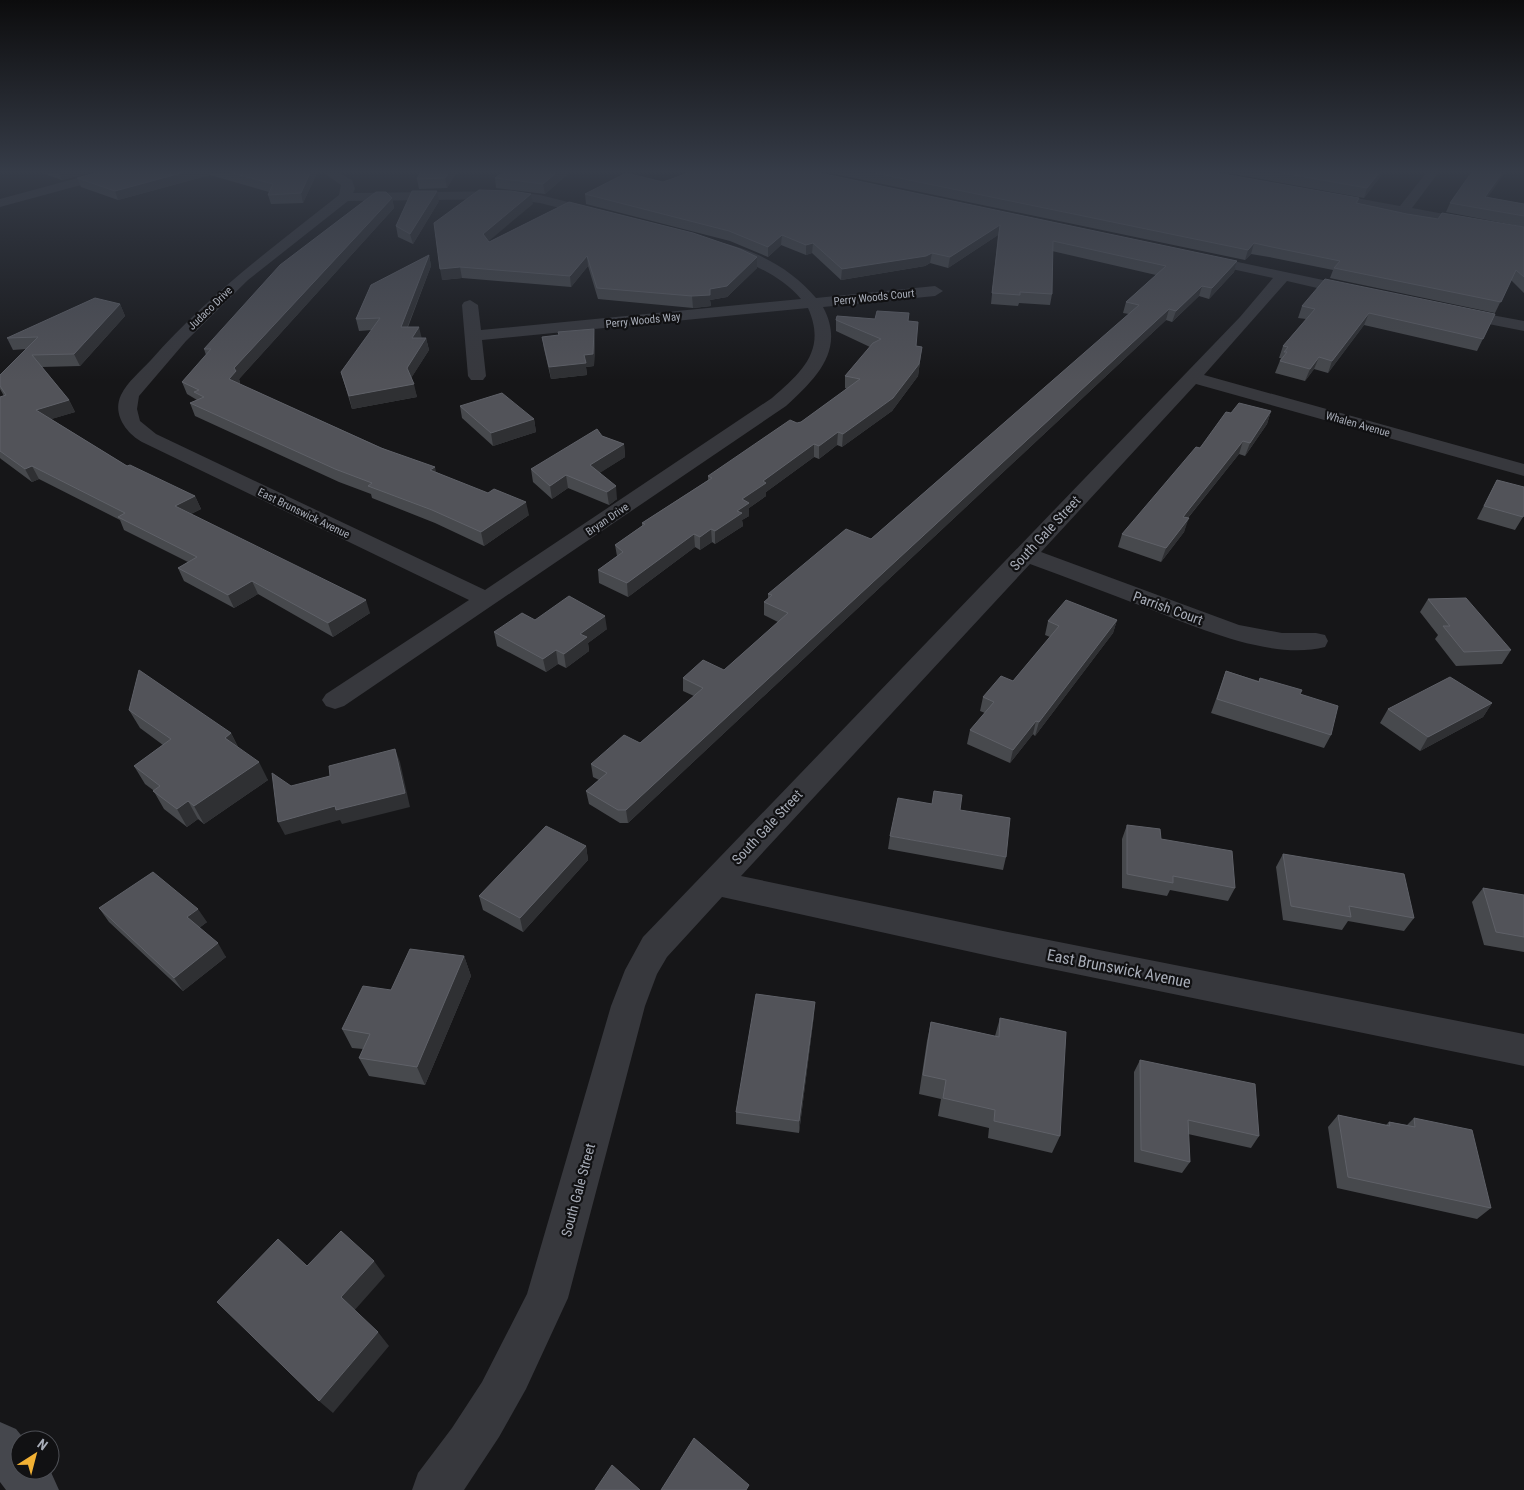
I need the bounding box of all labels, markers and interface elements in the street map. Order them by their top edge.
street label: Judaco Drive [186,284,235,333]
street label: Perry Woods Court [833,287,915,308]
street label: Perry Woods Way [605,310,682,331]
street label: Whalen Avenue [1324,409,1391,440]
street label: East Brunswick Avenue [256,486,352,541]
street label: South Gale Street [1006,492,1084,574]
street label: Bryan Drive [583,500,631,539]
street label: Parrish Court [1131,588,1205,628]
street label: South Gale Street [728,786,806,868]
street label: East Brunswick Avenue [1045,945,1192,992]
street label: South Gale Street [558,1142,598,1238]
north arrow [10,1430,60,1480]
text: N [34,1435,51,1453]

